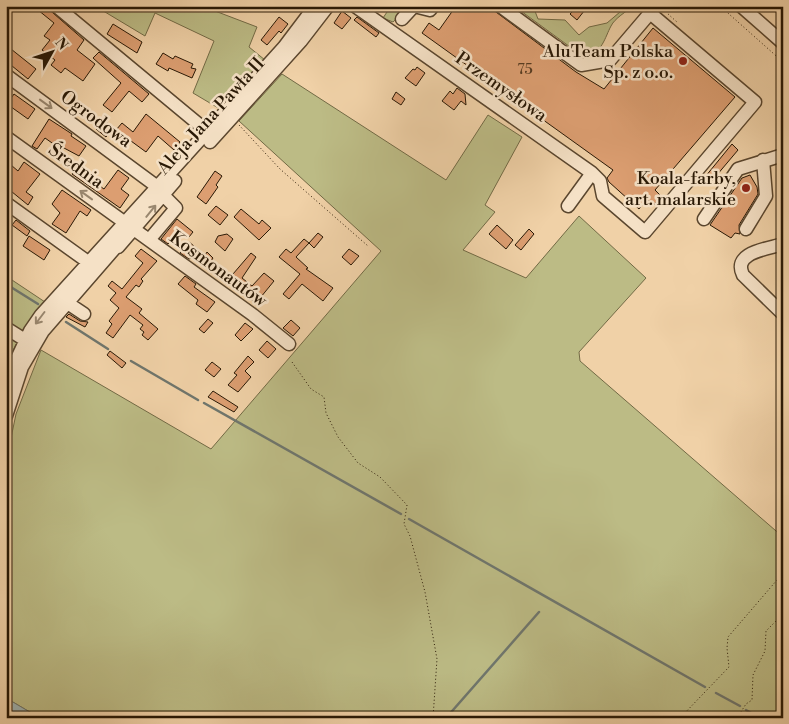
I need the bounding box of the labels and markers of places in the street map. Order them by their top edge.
place label: AluTeam Polska Sp. z o.o. [542,40,674,84]
marker: AluTeam Polska Sp. z o.o. [677,55,689,67]
place label: Koala-farby, art. malarskie [625,167,736,211]
marker: Koala-farby, art. malarskie [740,182,752,194]

